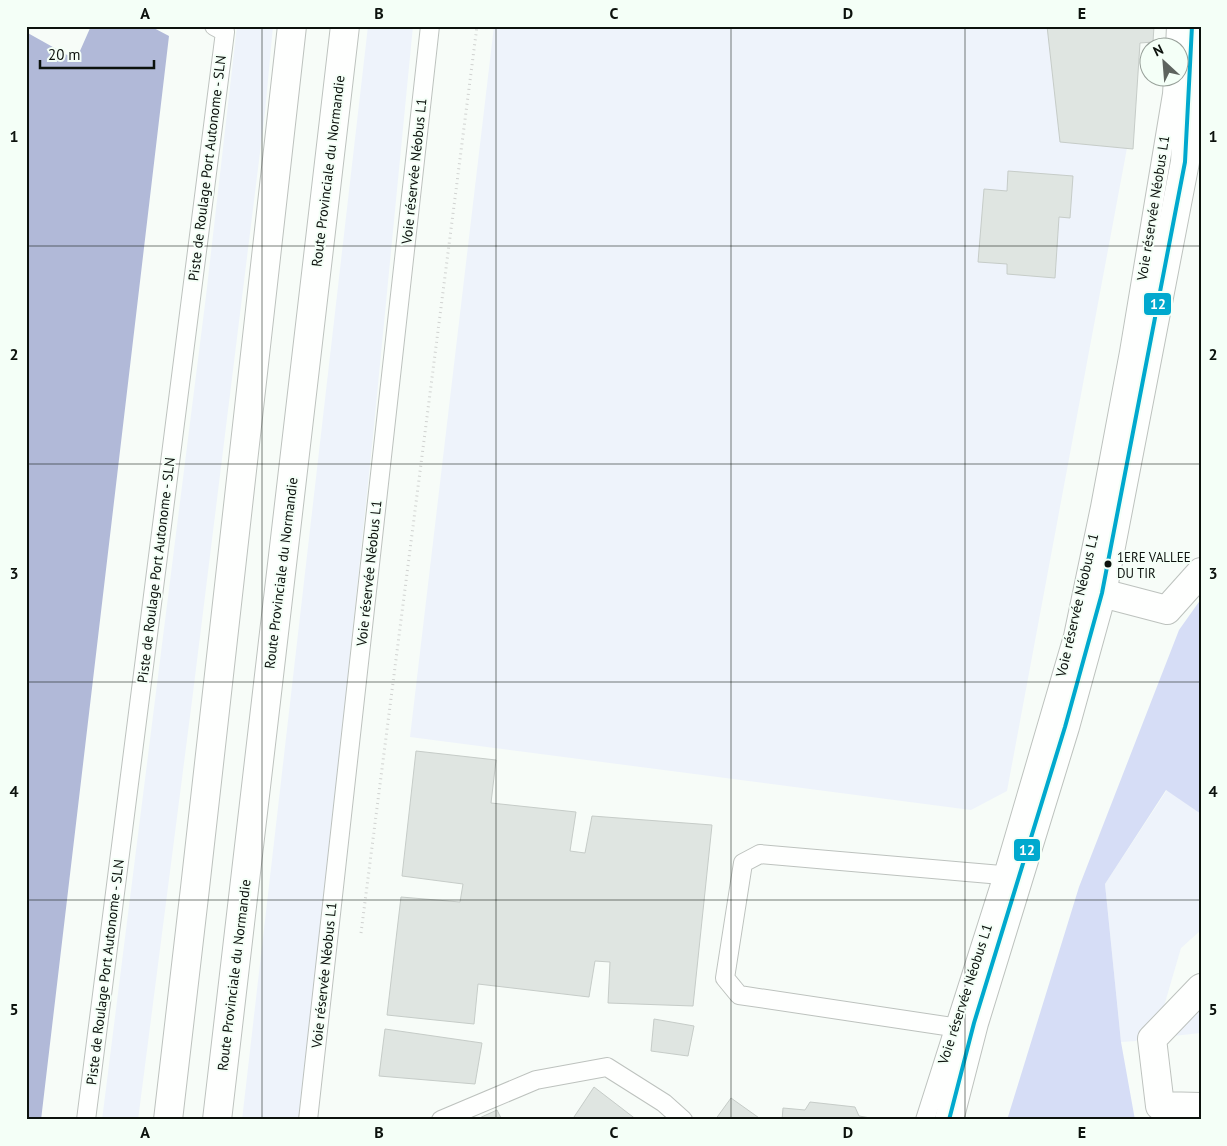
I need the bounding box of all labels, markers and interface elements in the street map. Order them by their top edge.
text: A [140,3,150,23]
text: B [374,3,384,23]
text: C [610,3,619,23]
text: D [843,3,853,23]
text: E [1078,3,1086,23]
scale bar [40,38,154,70]
north arrow [1140,38,1190,88]
text: N [1150,40,1166,60]
text: 20 m [48,45,81,64]
street label: Piste de Roulage Port Autonome - SLN [184,54,230,282]
street label: Route Provinciale du Normandie [307,74,349,268]
street label: Voie réservée Néobus L1 [397,97,431,246]
text: 1 [9,126,19,146]
text: 1 [1208,126,1218,146]
street label: Voie réservée Néobus L1 [1132,134,1173,283]
line badge: 12 [1143,292,1172,316]
text: 12 [1150,295,1166,313]
text: 2 [9,344,19,364]
text: 2 [1208,344,1218,364]
street label: Piste de Roulage Port Autonome - SLN [133,456,179,684]
street label: Route Provinciale du Normandie [260,476,302,670]
street label: Voie réservée Néobus L1 [352,499,386,648]
street label: Voie réservée Néobus L1 [1051,531,1102,680]
place label: 1ERE VALLEE DU TIR [1117,549,1191,582]
marker: 1ERE VALLEE DU TIR [1103,559,1113,569]
text: 3 [9,563,19,583]
text: 3 [1208,563,1218,583]
text: 4 [9,781,19,801]
text: 4 [1208,781,1218,801]
line badge: 12 [1013,838,1041,862]
text: 12 [1019,841,1035,859]
street label: Piste de Roulage Port Autonome - SLN [82,858,128,1086]
street label: Route Provinciale du Normandie [213,878,255,1072]
street label: Voie réservée Néobus L1 [307,901,341,1050]
street label: Voie réservée Néobus L1 [933,921,996,1068]
text: 5 [9,999,19,1019]
text: 5 [1208,999,1218,1019]
text: A [140,1122,150,1142]
text: B [374,1122,384,1142]
text: C [610,1122,619,1142]
text: D [843,1122,853,1142]
text: E [1078,1122,1086,1142]

